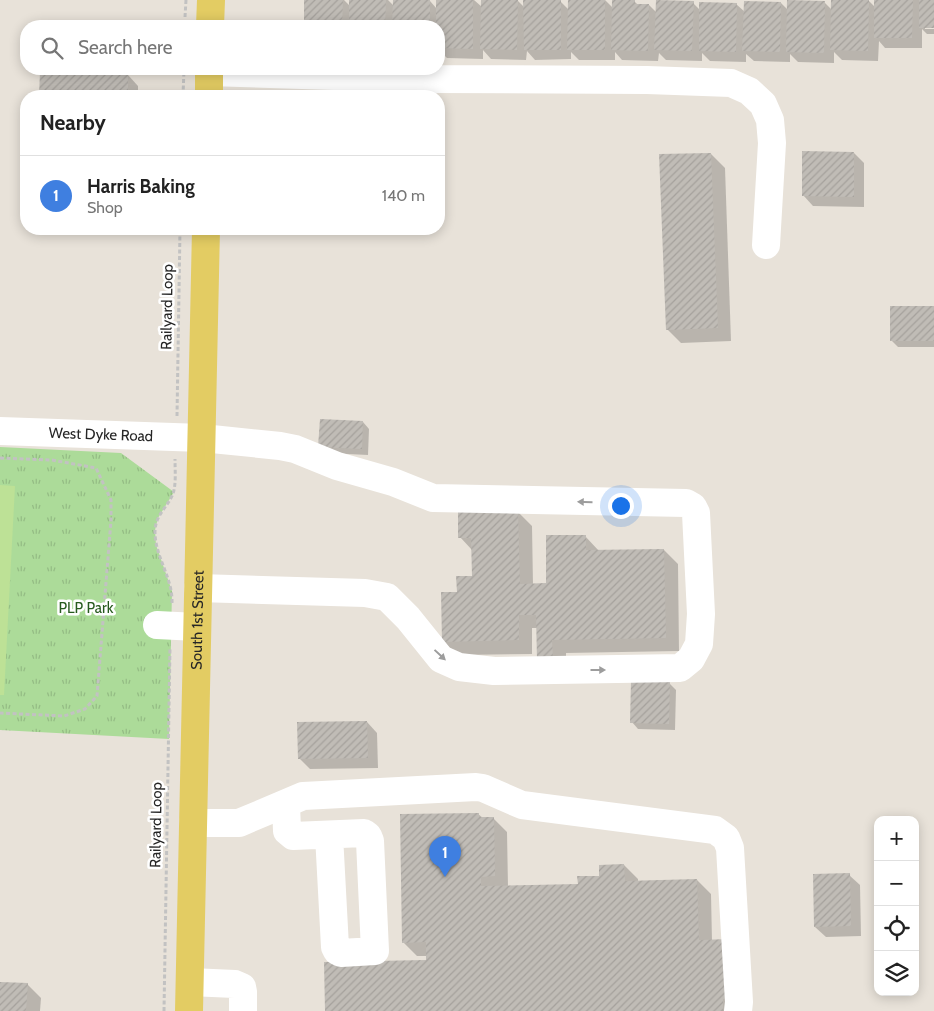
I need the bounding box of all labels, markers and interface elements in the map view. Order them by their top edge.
search box [20,20,445,75]
icon: search [38,34,66,62]
text: Search here [78,36,172,59]
text: Nearby [40,110,106,135]
text: Harris Baking [87,175,195,198]
text: 1 [53,186,59,205]
text: 140 m [382,186,425,205]
text: Shop [87,198,123,217]
street label: Railyard Loop [157,264,177,350]
street label: West Dyke Road [48,424,153,445]
your location [608,493,634,519]
one-way arrow [577,498,593,506]
street label: South 1st Street [187,570,208,670]
park label: PLP Park [58,599,114,617]
one-way arrow [433,650,446,661]
one-way arrow [590,666,606,674]
street label: Railyard Loop [146,782,166,868]
map controls [874,816,919,996]
button: + [874,816,919,861]
pin: 1 [429,836,461,877]
button: − [874,861,919,906]
button: locate [874,906,919,951]
button: layers [874,951,919,996]

